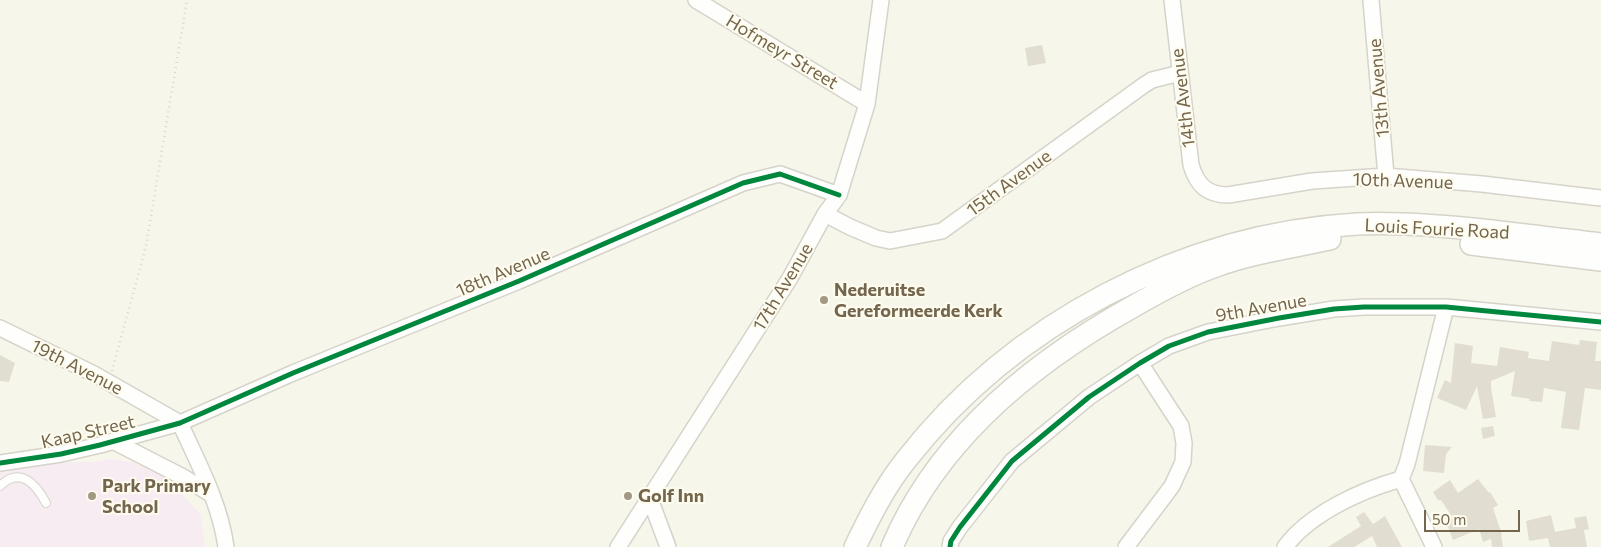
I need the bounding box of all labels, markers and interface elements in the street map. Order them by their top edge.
street label: Hofmeyr Street [722,10,842,94]
street label: 13th Avenue [1364,38,1394,138]
street label: 14th Avenue [1166,47,1200,149]
street label: 15th Avenue [963,145,1055,221]
street label: 10th Avenue [1352,168,1454,194]
street label: Louis Fourie Road [1364,214,1510,244]
street label: 17th Avenue [748,239,818,335]
street label: 18th Avenue [453,243,553,301]
place label: Nederuitse Gereformeerde Kerk [834,279,1003,322]
street label: 9th Avenue [1214,289,1308,327]
marker: Nederuitse Gereformeerde Kerk [818,294,830,306]
street label: 19th Avenue [28,335,126,399]
street label: Kaap Street [39,411,137,453]
place label: Park Primary School [102,475,211,518]
place label: Golf Inn [638,485,704,507]
marker: Park Primary School [86,490,98,502]
marker: Golf Inn [622,490,634,502]
scale bar [1426,500,1522,532]
text: 50 m [1432,510,1466,528]

